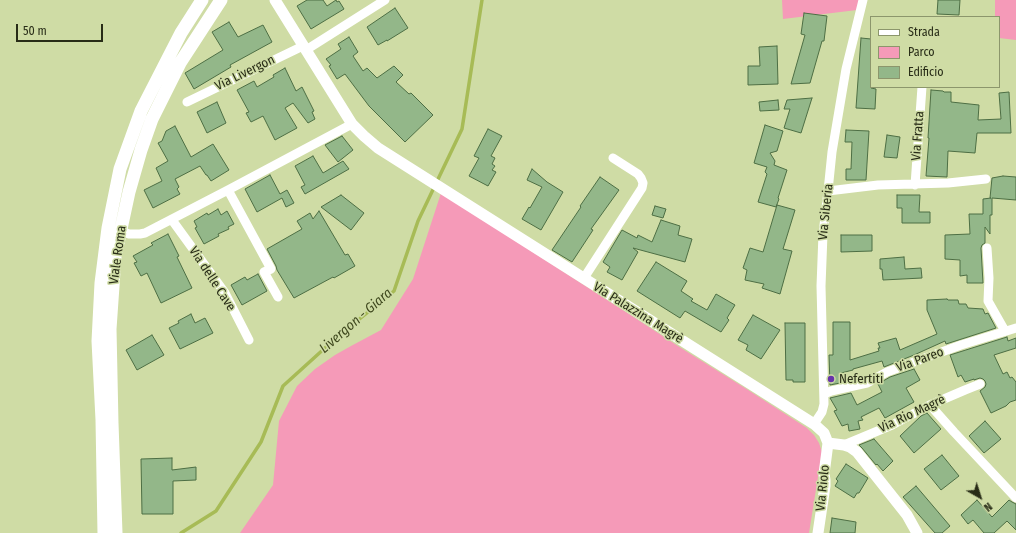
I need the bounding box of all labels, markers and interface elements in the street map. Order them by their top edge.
scale bar [18,16,105,42]
legend [870,16,1000,88]
text: 50 m [23,24,47,38]
text: Strada [908,25,940,39]
text: Parco [908,45,935,59]
street label: Via Livergon [213,52,277,94]
text: Edificio [908,65,944,79]
street label: Via Fratta [908,111,928,161]
street label: Via Siberia [815,183,837,241]
street label: Viale Roma [106,225,130,285]
street label: Via delle Cave [185,244,239,314]
street label: Via Palazzina Magrè [590,279,686,347]
water label: Livergon - Giara [316,285,396,357]
street label: Via Pareo [894,344,946,376]
place label: Nefertiti [839,371,883,387]
marker: Nefertiti [826,374,836,384]
street label: Via Rio Magrè [876,392,948,436]
street label: Via Riolo [813,464,833,512]
north arrow [960,477,1000,517]
text: N [981,500,995,514]

